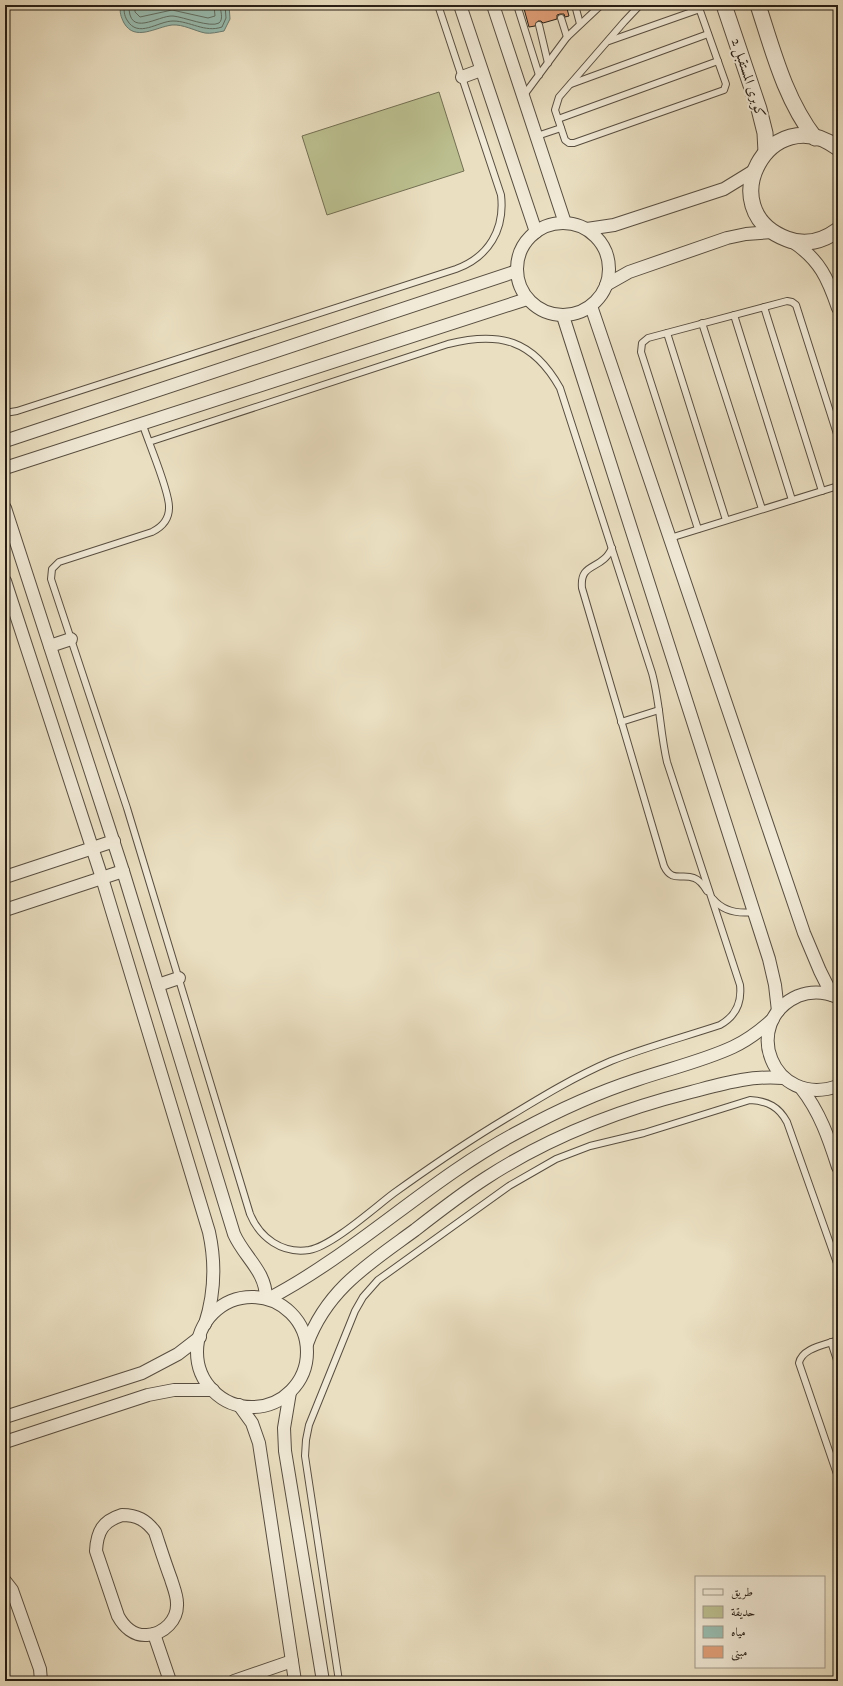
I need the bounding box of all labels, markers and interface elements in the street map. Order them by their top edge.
street label: كوبرى المستقبل 2 [726,36,769,120]
legend [695,1576,825,1668]
text: طريق [731,1585,753,1600]
text: حديقة [731,1605,755,1620]
text: مياه [731,1625,746,1640]
text: مبنى [731,1645,747,1661]

